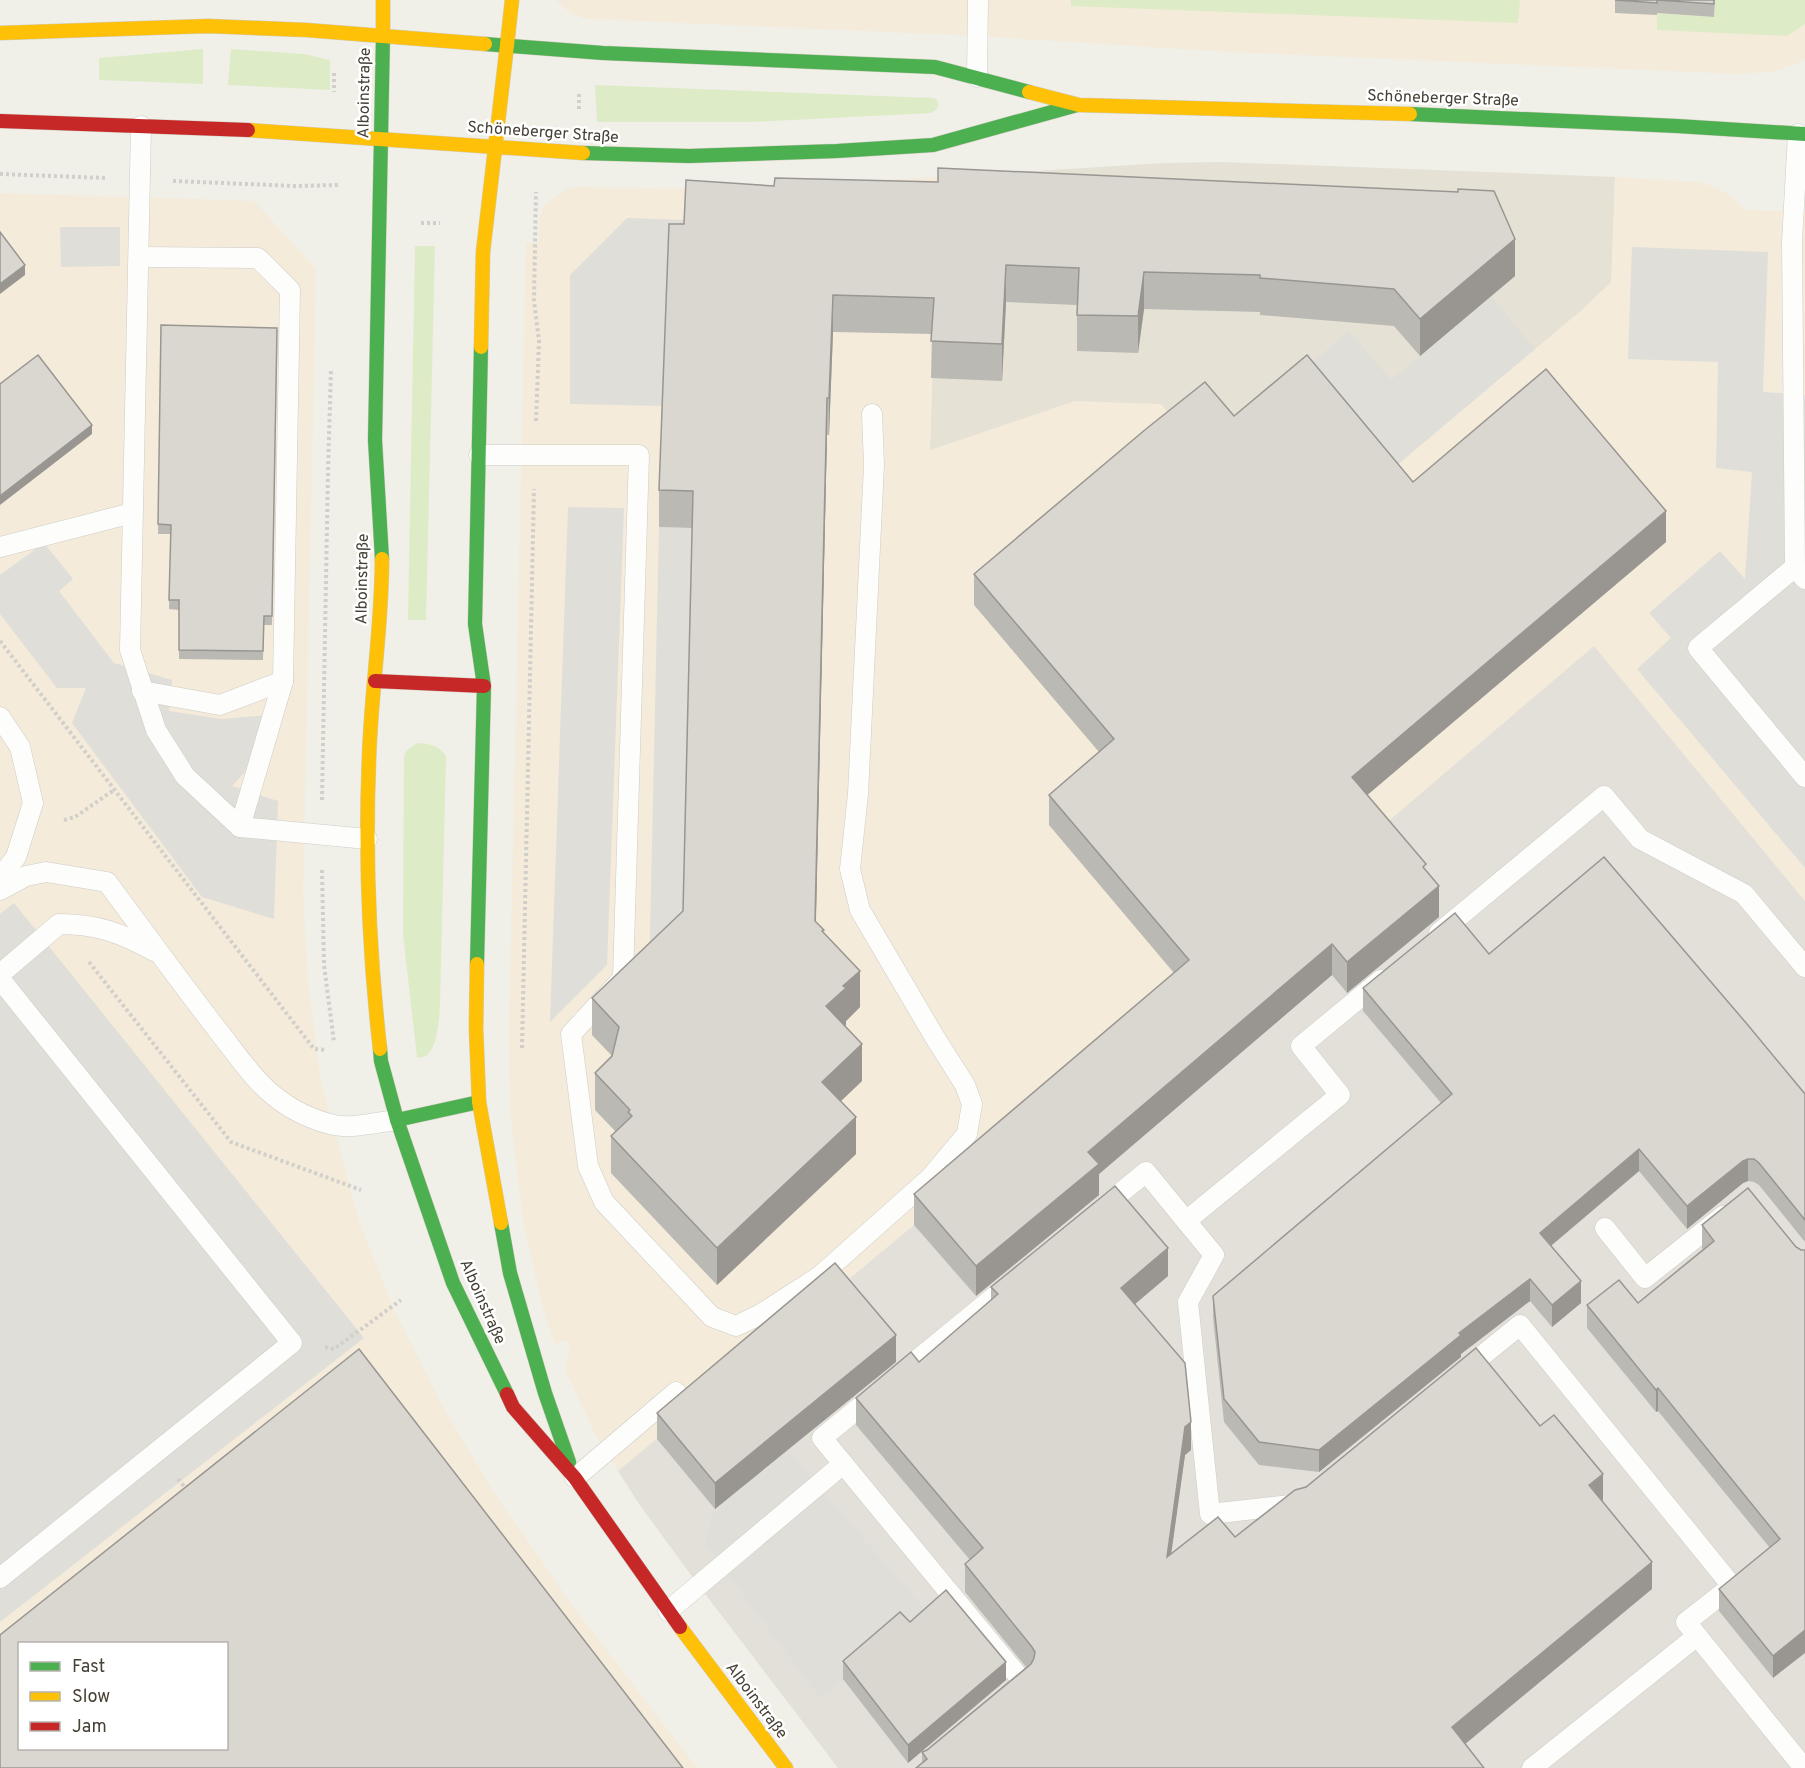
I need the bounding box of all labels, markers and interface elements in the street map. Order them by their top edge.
street label: Alboinstraße [354,47,376,139]
street label: Schöneberger Straße [1367,86,1519,112]
street label: Schöneberger Straße [467,118,619,148]
street label: Alboinstraße [352,533,374,625]
street label: Alboinstraße [454,1256,510,1348]
legend [18,1642,228,1750]
text: Fast [72,1656,105,1679]
street label: Alboinstraße [721,1659,791,1743]
text: Slow [72,1686,110,1709]
text: Jam [72,1716,107,1739]

